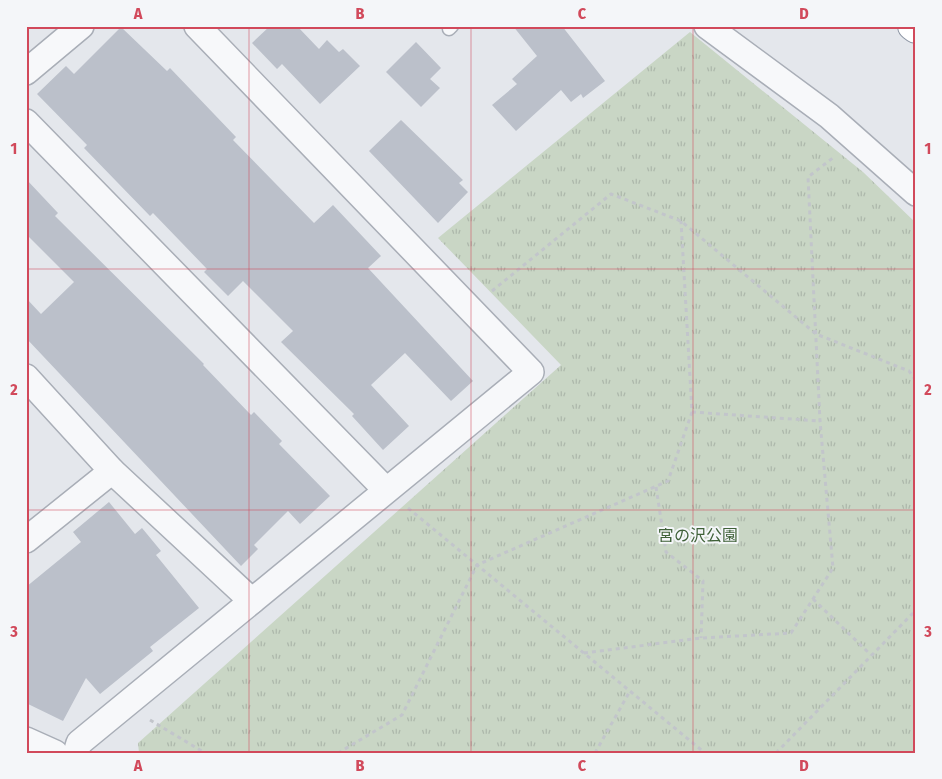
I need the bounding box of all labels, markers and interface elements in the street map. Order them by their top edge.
text: A [133,4,143,23]
text: B [356,4,365,23]
text: C [578,4,587,23]
text: D [799,4,809,23]
text: 1 [11,139,17,158]
text: 1 [925,139,931,158]
text: 2 [9,380,18,399]
text: 2 [923,380,932,399]
park label: 宮の沢公園 [658,526,738,545]
text: 3 [9,622,18,641]
text: 3 [923,622,932,641]
text: A [133,756,143,775]
text: B [356,756,365,775]
text: C [578,756,587,775]
text: D [799,756,809,775]

